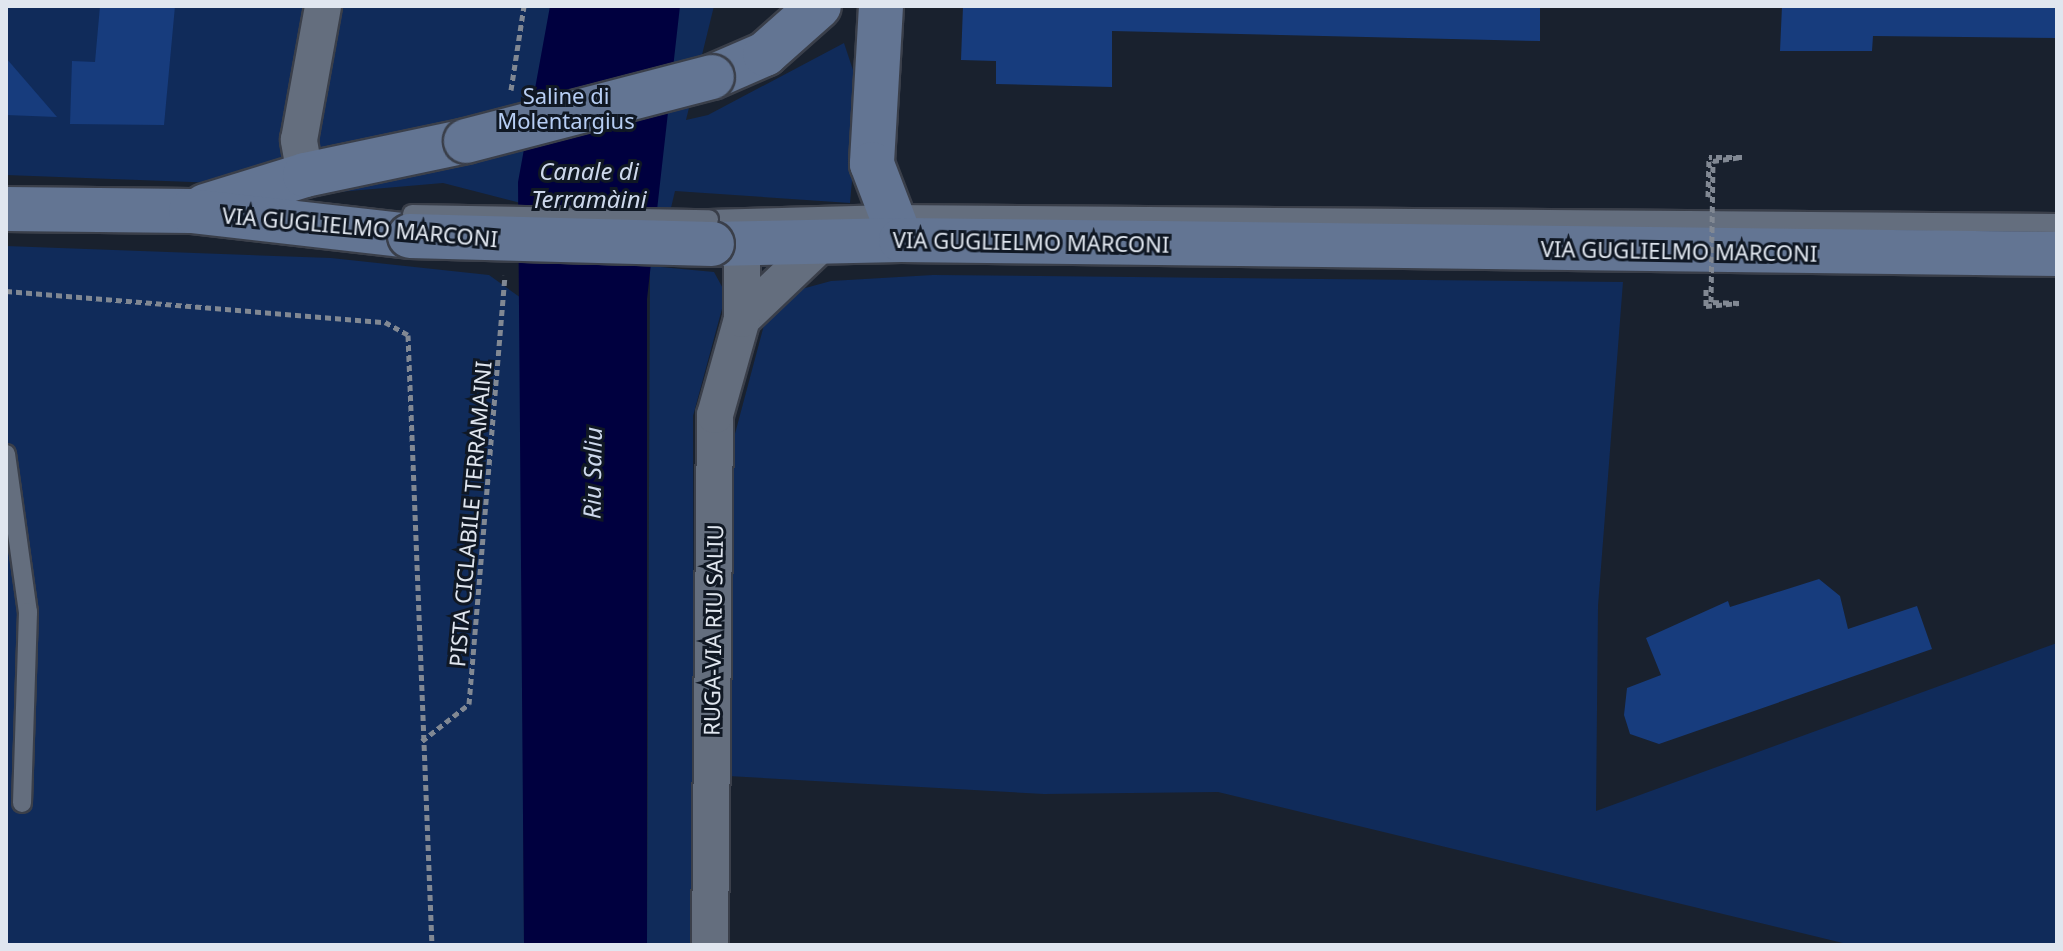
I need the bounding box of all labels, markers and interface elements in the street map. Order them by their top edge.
park label: Saline di Molentargius [497,82,635,134]
water label: Canale di Terramàini [531,157,647,213]
street label: VIA GUGLIELMO MARCONI [221,202,499,252]
street label: VIA GUGLIELMO MARCONI [892,226,1170,258]
street label: VIA GUGLIELMO MARCONI [1540,235,1818,267]
street label: PISTA CICLABILE TERRAMAINI [443,360,497,668]
water label: Riu Saliu [577,427,607,519]
street label: RUGA-VIA RIU SALIU [698,524,728,736]

